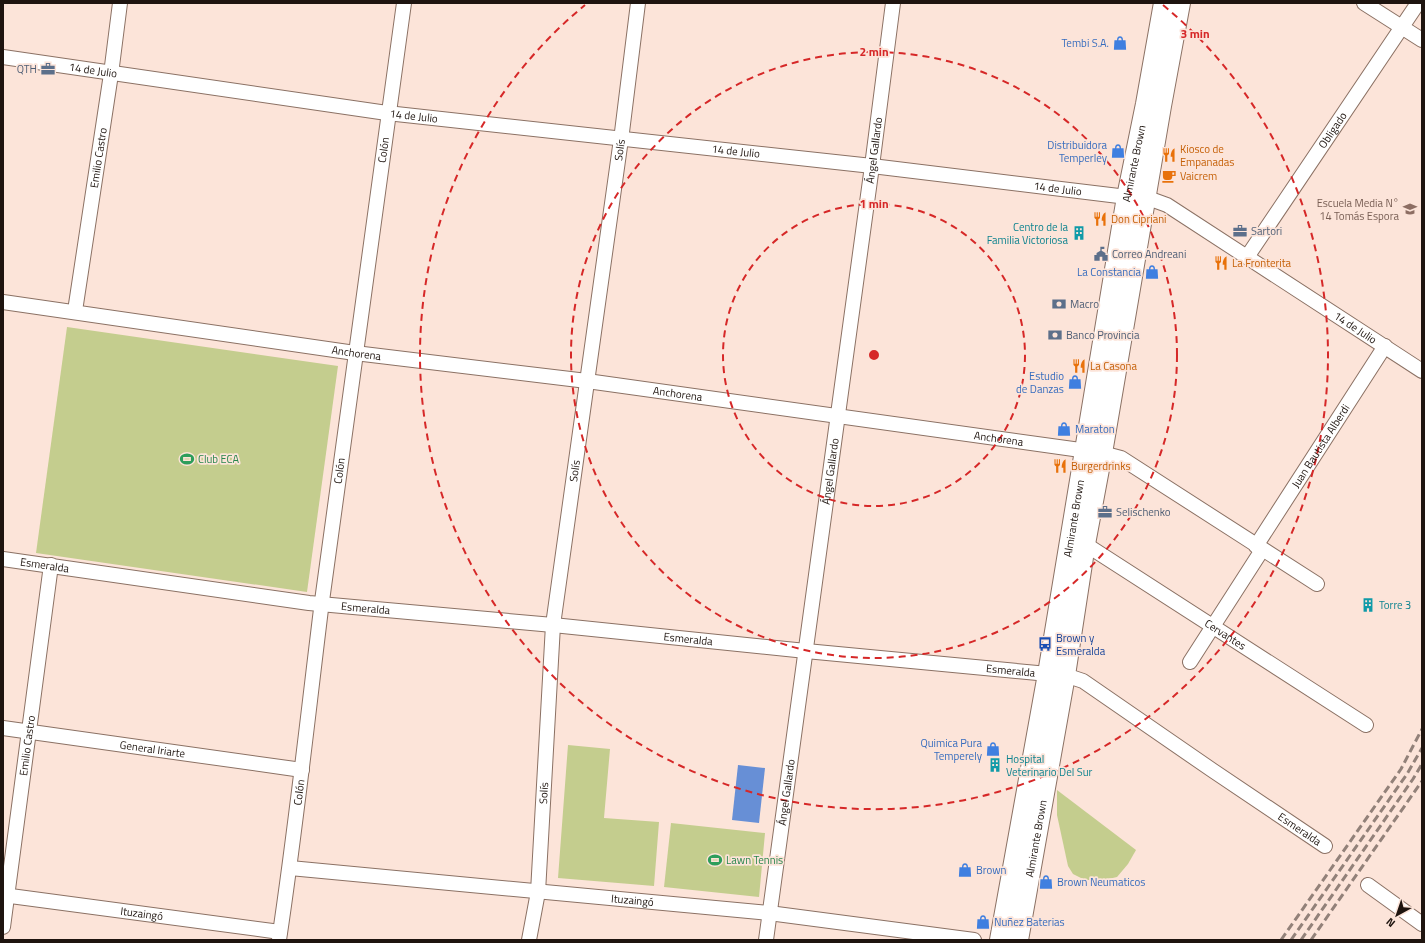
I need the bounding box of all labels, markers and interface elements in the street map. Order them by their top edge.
text: 3 min [1180,24,1210,43]
place label: Tembi S.A. [1062,35,1109,51]
shop icon: Tembi S.A. [1112,35,1128,51]
text: 2 min [859,42,889,61]
street label: 14 de Julio [68,59,118,82]
place label: QTH [17,61,37,77]
office icon: QTH [40,61,56,77]
street label: 14 de Julio [389,105,439,127]
street label: Obligado [1314,109,1351,151]
street label: Ángel Gallardo [862,116,886,185]
street label: Almirante Brown [1118,123,1150,203]
street label: Emilio Castro [86,126,111,189]
street label: Colón [374,136,393,164]
place label: Distribuidora Temperley [1047,137,1108,166]
street label: Solís [610,138,629,162]
street label: 14 de Julio [711,141,761,162]
place label: Kiosco de Empanadas [1180,141,1234,170]
shop icon: Distribuidora Temperley [1110,143,1126,159]
restaurant icon: Kiosco de Empanadas [1161,147,1177,163]
cafe icon: Vaicrem [1161,168,1177,184]
place label: Vaicrem [1180,168,1217,184]
street label: 14 de Julio [1033,178,1083,199]
text: 1 min [859,194,889,213]
place label: Escuela Media N° 14 Tomás Espora [1317,195,1399,224]
school or university icon: Escuela Media N° 14 Tomás Espora [1402,201,1418,217]
restaurant icon: Don Cipriani [1092,211,1108,227]
place label: Don Cipriani [1111,211,1166,227]
place label: Centro de la Familia Victoriosa [987,219,1068,248]
office icon: Sartori [1232,223,1248,239]
place label: Sartori [1251,223,1282,239]
building icon: Centro de la Familia Victoriosa [1071,225,1087,241]
public building icon: Correo Andreani [1093,246,1109,262]
place label: Correo Andreani [1112,246,1186,262]
restaurant icon: La Fronterita [1213,255,1229,271]
place label: La Fronterita [1232,255,1292,271]
place label: La Constancia [1077,264,1141,280]
shop icon: La Constancia [1144,264,1160,280]
bank icon: Macro [1051,296,1067,312]
place label: Macro [1070,296,1099,312]
street label: 14 de Julio [1331,308,1380,348]
bank icon: Banco Provincia [1047,327,1063,343]
place label: Banco Provincia [1066,327,1140,343]
street label: Anchorena [331,342,382,364]
centre of rings [867,348,881,362]
restaurant icon: La Casona [1071,358,1087,374]
place label: La Casona [1090,358,1138,374]
place label: Estudio de Danzas [1016,368,1064,397]
shop icon: Estudio de Danzas [1067,374,1083,390]
street label: Anchorena [652,382,704,405]
street label: Juan Bautista Alberdi [1288,401,1353,491]
shop icon: Maraton [1056,421,1072,437]
place label: Maraton [1075,421,1115,437]
street label: Anchorena [973,427,1025,450]
street label: Ángel Gallardo [818,437,843,506]
sports icon: Club ECA [179,451,195,467]
place label: Club ECA [198,451,240,467]
street label: Colón [330,457,349,485]
restaurant icon: Burgerdrinks [1052,458,1068,474]
place label: Burgerdrinks [1071,458,1131,474]
street label: Solís [565,459,584,483]
street label: Almirante Brown [1059,478,1088,558]
office icon: Selischenko [1097,504,1113,520]
place label: Selischenko [1116,504,1171,520]
street label: Esmeralda [19,554,71,576]
building icon: Torre 3 [1360,597,1376,613]
place label: Torre 3 [1379,597,1411,613]
street label: Esmeralda [340,598,391,618]
street label: Cervantes [1202,615,1249,654]
street label: Esmeralda [663,628,714,649]
place label: Brown y Esmeralda [1056,630,1106,659]
bus stop icon: Brown y Esmeralda [1037,636,1053,652]
street label: Esmeralda [985,660,1036,681]
street label: Emilio Castro [15,714,39,777]
place label: Quimica Pura Temperely [920,735,983,764]
street label: General Iriarte [119,737,187,762]
shop icon: Quimica Pura Temperely [985,741,1001,757]
place label: Hospital Veterinario Del Sur [1006,751,1092,780]
building icon: Hospital Veterinario Del Sur [987,757,1003,773]
street label: Ángel Gallardo [774,758,799,827]
street label: Colón [289,778,308,806]
street label: Solís [535,782,552,804]
street label: Almirante Brown [1021,799,1051,879]
street label: Esmeralda [1275,809,1325,850]
sports icon: Lawn Tennis [707,852,723,868]
place label: Lawn Tennis [726,852,783,868]
shop icon: Brown [957,862,973,878]
place label: Brown [976,862,1007,878]
shop icon: Brown Neumaticos [1038,874,1054,890]
place label: Brown Neumaticos [1057,874,1145,890]
street label: Ituzaingó [610,890,655,910]
north arrow [1377,895,1417,935]
street label: Ituzaingó [120,903,164,924]
shop icon: Nuñez Baterias [975,914,991,930]
place label: Nuñez Baterias [994,914,1065,930]
text: N [1383,914,1399,931]

